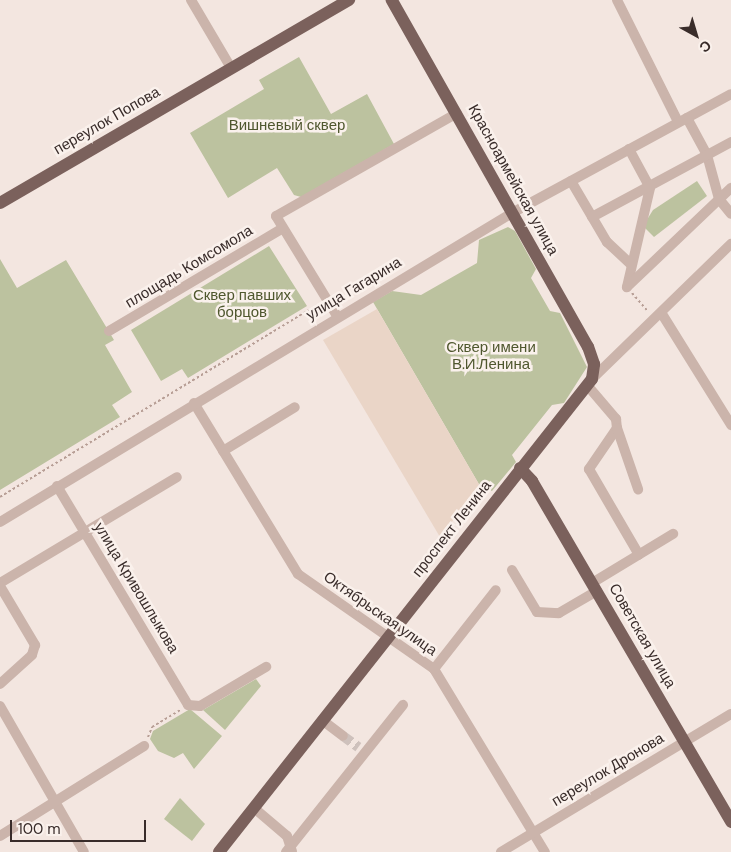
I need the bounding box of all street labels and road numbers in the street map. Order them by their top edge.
street label: переулок Попова [51,83,163,159]
street label: Красноармейская улица [464,102,562,258]
street label: площадь Комсомола [122,222,256,312]
street label: улица Гагарина [303,254,405,324]
street label: проспект Ленина [409,477,495,581]
street label: улица Кривошлыкова [90,519,182,657]
street label: Октябрьская улица [320,568,440,660]
street label: Советская улица [605,581,679,691]
street label: переулок Дронова [549,729,667,811]

